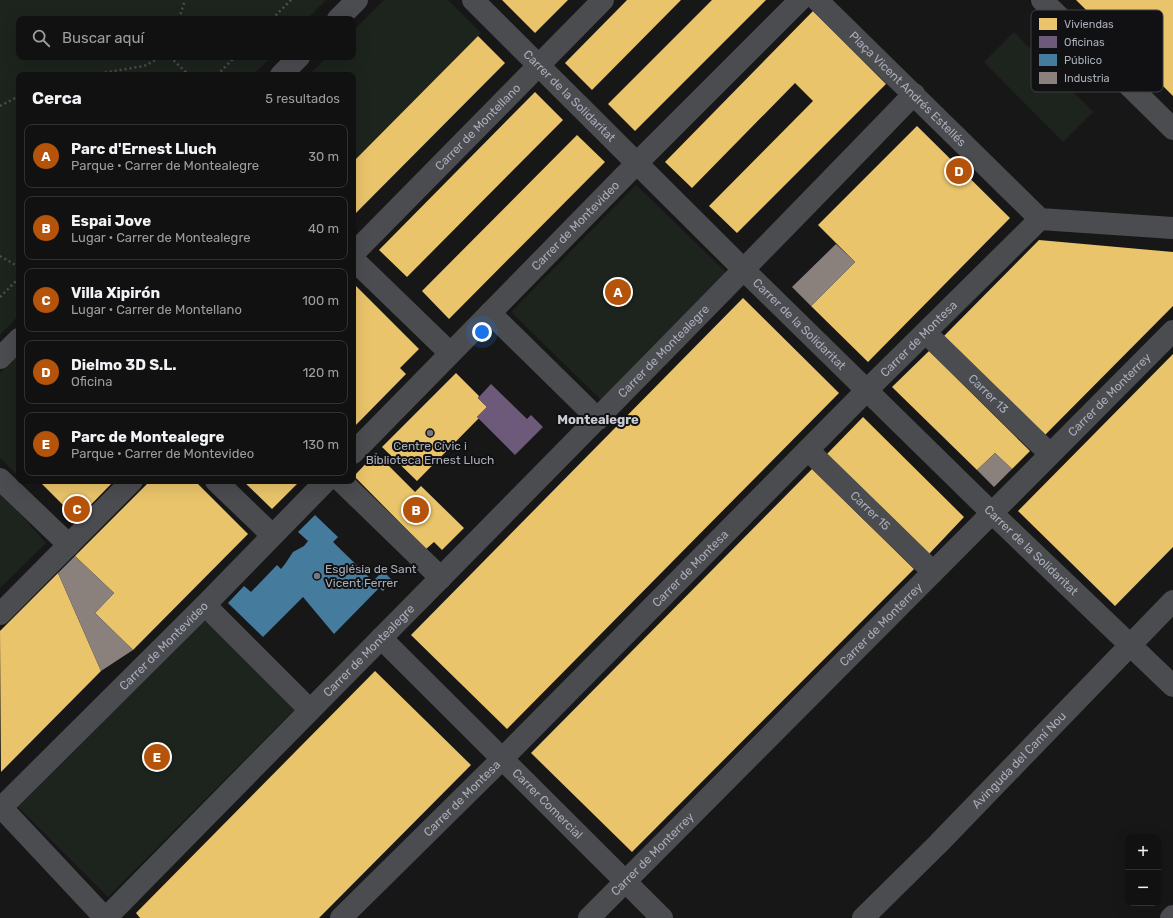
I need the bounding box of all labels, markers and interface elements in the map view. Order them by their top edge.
legend [1031,10,1163,92]
search box [16,16,356,60]
text: Viviendas [1064,18,1114,31]
icon: search [30,27,52,49]
text: Buscar aquí [62,29,144,47]
street label: Plaça Vicent Andrés Estellés [846,29,969,149]
text: Oficinas [1064,36,1105,49]
street label: Carrer de la Solidaritat [520,47,619,145]
text: Público [1064,54,1102,67]
text: Industria [1064,72,1110,85]
street label: Carrer de Montellano [432,81,524,173]
text: Cerca [32,88,82,108]
text: 5 resultados [265,91,340,106]
text: Parc d'Ernest Lluch [71,140,217,158]
text: A [41,149,51,164]
text: 30 m [308,149,339,164]
pin: D [946,156,972,186]
text: Parque · Carrer de Montealegre [71,158,259,173]
street label: Carrer de Montevideo [529,178,622,273]
text: Espai Jove [71,212,151,230]
text: B [41,221,51,236]
text: 40 m [308,221,339,236]
text: Lugar · Carrer de Montealegre [71,230,250,245]
street label: Carrer de la Solidaritat [750,276,849,373]
pin: A [605,277,631,307]
text: Villa Xipirón [71,284,160,302]
text: C [41,293,51,308]
text: 100 m [302,293,339,308]
street label: Carrer de Montesa [877,298,960,380]
text: Lugar · Carrer de Montellano [71,302,242,317]
street label: Carrer de Montealegre [615,302,712,401]
your location [472,322,492,342]
street label: Carrer de Monterrey [1065,350,1154,439]
text: Dielmo 3D S.L. [71,356,177,374]
text: D [41,365,51,380]
text: 120 m [303,365,339,380]
street label: Carrer 13 [965,371,1011,416]
text: Oficina [71,374,112,389]
district label: Montealegre [557,412,639,427]
text: Parc de Montealegre [71,428,224,446]
marker: Centre Cívic i Biblioteca Ernest Lluch [425,428,435,438]
text: E [42,437,50,452]
text: 130 m [303,437,339,452]
place label: Centre Cívic i Biblioteca Ernest Lluch [366,439,494,467]
text: Parque · Carrer de Montevideo [71,446,254,461]
street label: Carrer 15 [848,488,893,533]
pin: C [64,494,90,524]
pin: B [403,495,429,525]
street label: Carrer de la Solidaritat [981,502,1081,599]
street label: Carrer de Montesa [649,527,731,610]
place label: Església de Sant Vicent Ferrer [325,562,417,590]
marker: Església de Sant Vicent Ferrer [312,571,322,581]
street label: Carrer de Monterrey [837,580,926,669]
street label: Carrer de Montevideo [116,599,211,693]
street label: Carrer de Montealegre [320,601,418,700]
street label: Avinguda del Camí Nou [969,709,1069,811]
pin: E [144,742,170,772]
street label: Carrer de Montesa [421,758,503,839]
street label: Carrer Comercial [509,766,586,842]
street label: Carrer de Monterrey [608,809,697,899]
map controls [1125,834,1161,906]
button: + [1125,834,1161,870]
button: − [1125,870,1161,906]

